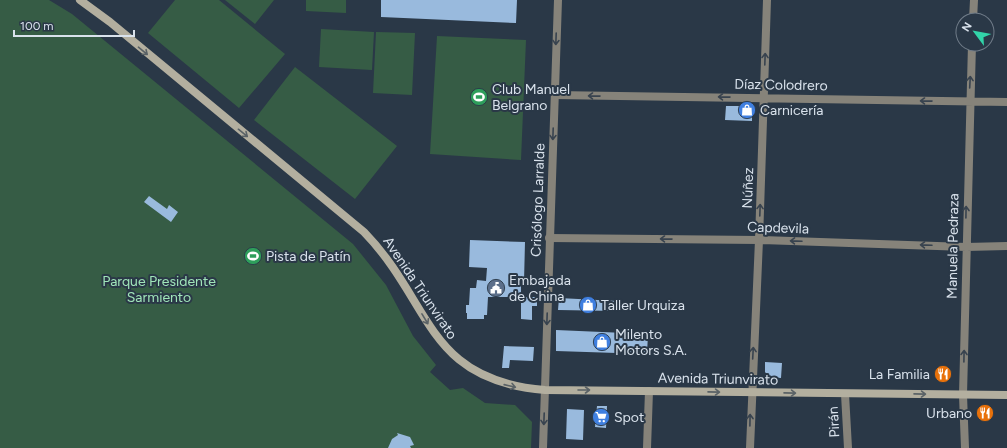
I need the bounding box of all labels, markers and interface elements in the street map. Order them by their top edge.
scale bar [14,12,134,38]
north arrow [955,12,995,52]
text: 100 m [20,19,54,33]
text: N [959,20,975,34]
one-way arrow [553,32,560,45]
one-way arrow [138,46,149,55]
one-way arrow [761,53,768,66]
street label: Díaz Colodrero [734,76,828,94]
one-way arrow [966,76,974,89]
place label: Club Manuel Belgrano [492,81,570,114]
sports icon: Club Manuel Belgrano [469,87,489,107]
one-way arrow [588,92,601,99]
one-way arrow [718,93,731,101]
one-way arrow [920,97,933,105]
shop icon: Carnicería [737,100,757,120]
place label: Carnicería [760,102,823,119]
one-way arrow [549,127,557,140]
one-way arrow [238,129,249,138]
street label: Crisólogo Larralde [528,143,548,257]
street label: Núñez [739,167,757,209]
street label: Manuela Pedraza [944,193,962,299]
one-way arrow [756,204,764,217]
one-way arrow [963,206,970,219]
street label: Capdevila [747,218,809,238]
street label: Avenida Triunvirato [379,233,461,343]
one-way arrow [660,235,673,243]
one-way arrow [790,237,803,245]
one-way arrow [920,242,933,249]
sports icon: Pista de Patín [243,246,263,266]
place label: Pista de Patín [266,248,351,265]
place label: Embajada de China [509,272,571,305]
park label: Parque Presidente Sarmiento [102,273,216,306]
public building icon: Embajada de China [486,278,506,298]
shop icon: Taller Urquiza [578,295,598,315]
place label: Taller Urquiza [601,297,685,314]
one-way arrow [543,312,551,325]
one-way arrow [422,313,430,325]
place label: Milento Motors S.A. [615,326,687,359]
shop icon: Milento Motors S.A. [592,332,612,352]
one-way arrow [750,347,757,360]
one-way arrow [960,350,968,363]
restaurant icon: La Familia [933,364,953,384]
place label: La Familia [869,366,930,383]
street label: Avenida Triunvirato [658,369,778,389]
one-way arrow [503,382,516,390]
one-way arrow [577,386,590,394]
one-way arrow [707,388,720,396]
one-way arrow [783,389,796,397]
one-way arrow [913,391,926,398]
restaurant icon: Urbano [975,403,995,423]
place label: Urbano [926,405,972,422]
street label: Pirán [825,406,843,438]
supermarket icon: Spot [591,407,611,427]
place label: Spot [614,409,644,426]
one-way arrow [540,412,548,425]
one-way arrow [747,414,754,427]

